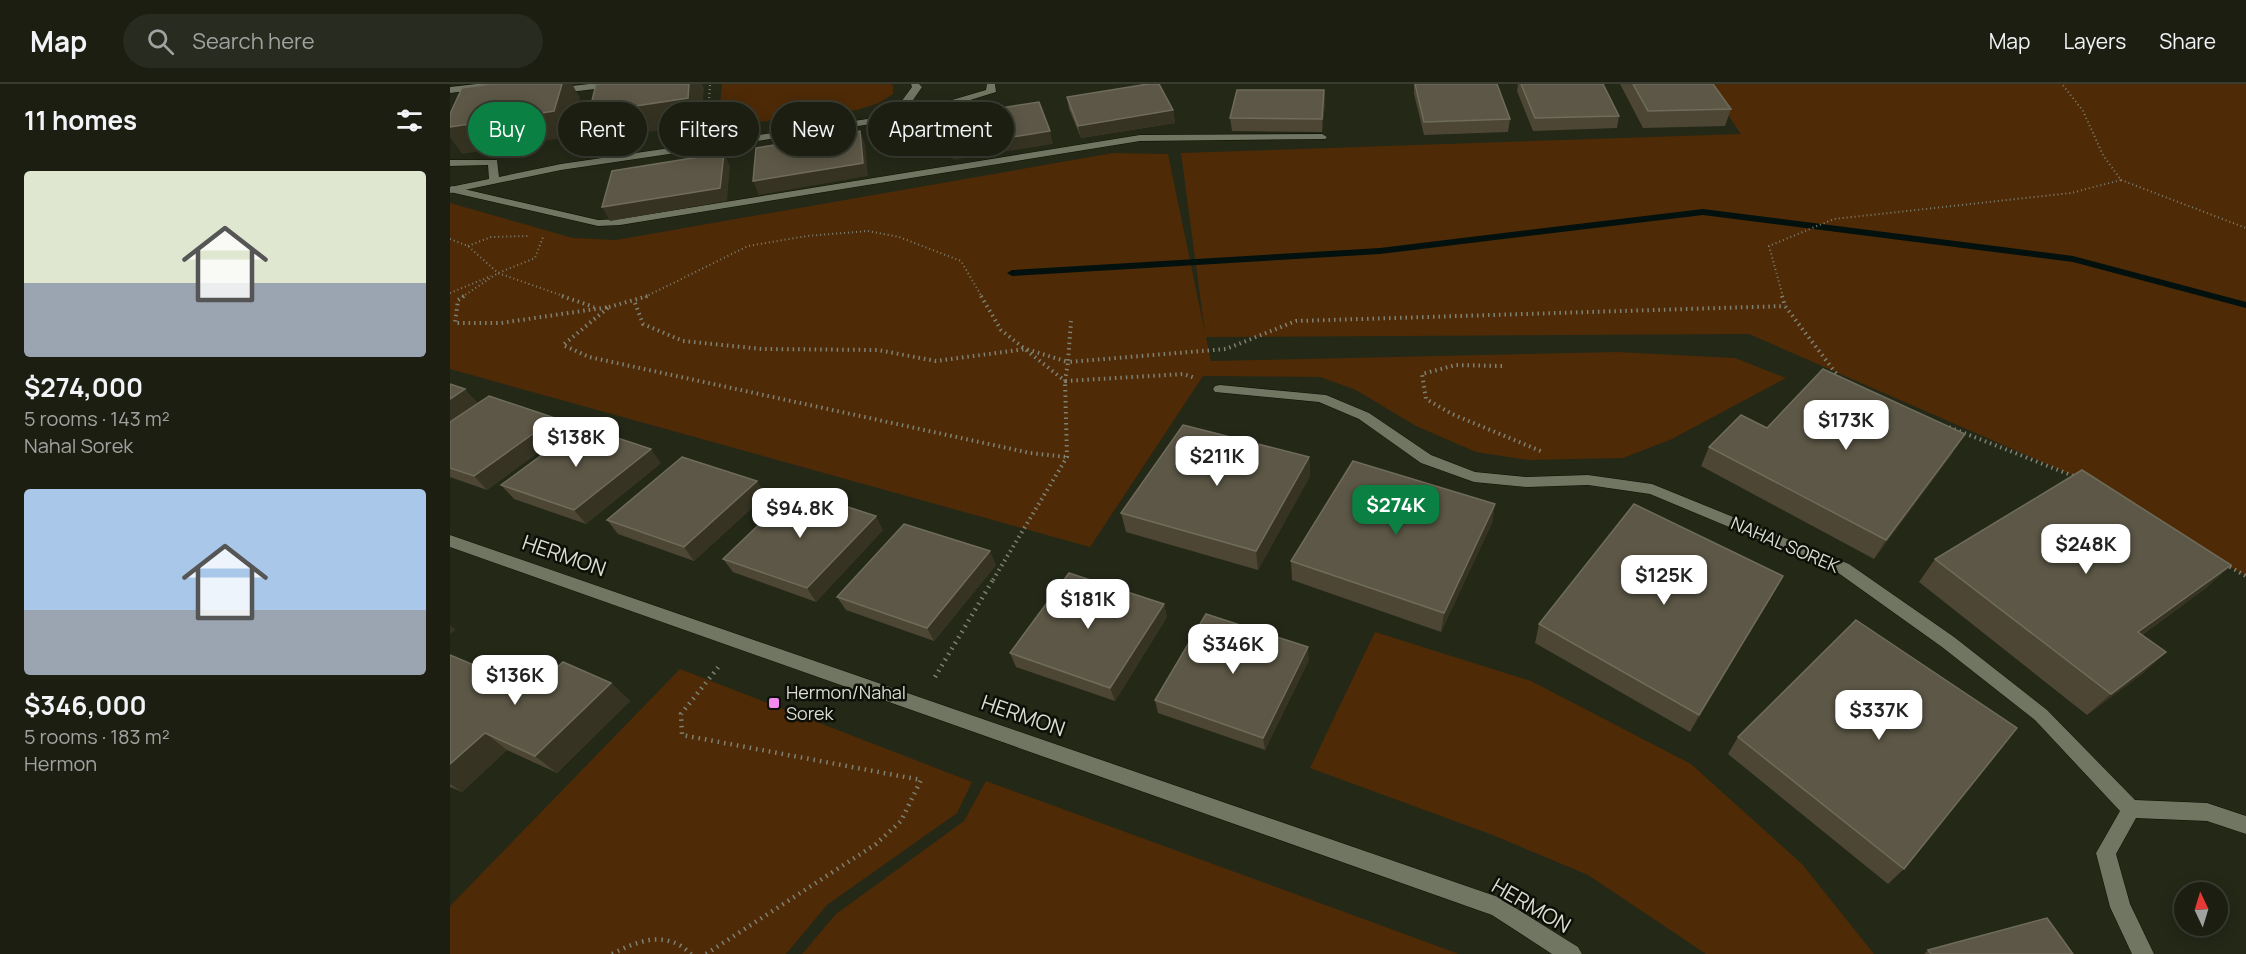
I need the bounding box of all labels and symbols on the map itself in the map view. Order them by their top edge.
pin: $173K [1804,400,1888,451]
pin: $138K [534,417,618,468]
pin: $211K [1175,436,1259,487]
pin: $274K [1354,485,1438,536]
pin: $94.8K [751,488,849,539]
street label: NAHAL SOREK [1727,510,1844,578]
pin: $248K [2044,524,2128,575]
street label: HERMON [519,528,610,582]
pin: $125K [1622,555,1706,606]
pin: $181K [1046,579,1130,630]
pin: $346K [1191,624,1275,675]
pin: $136K [473,655,557,706]
place label: Hermon/Nahal Sorek [786,680,906,725]
street label: HERMON [978,688,1069,742]
pin: $337K [1837,690,1921,741]
marker: Hermon/Nahal Sorek [767,696,781,710]
street label: HERMON [1487,871,1576,939]
north arrow [2174,882,2228,936]

